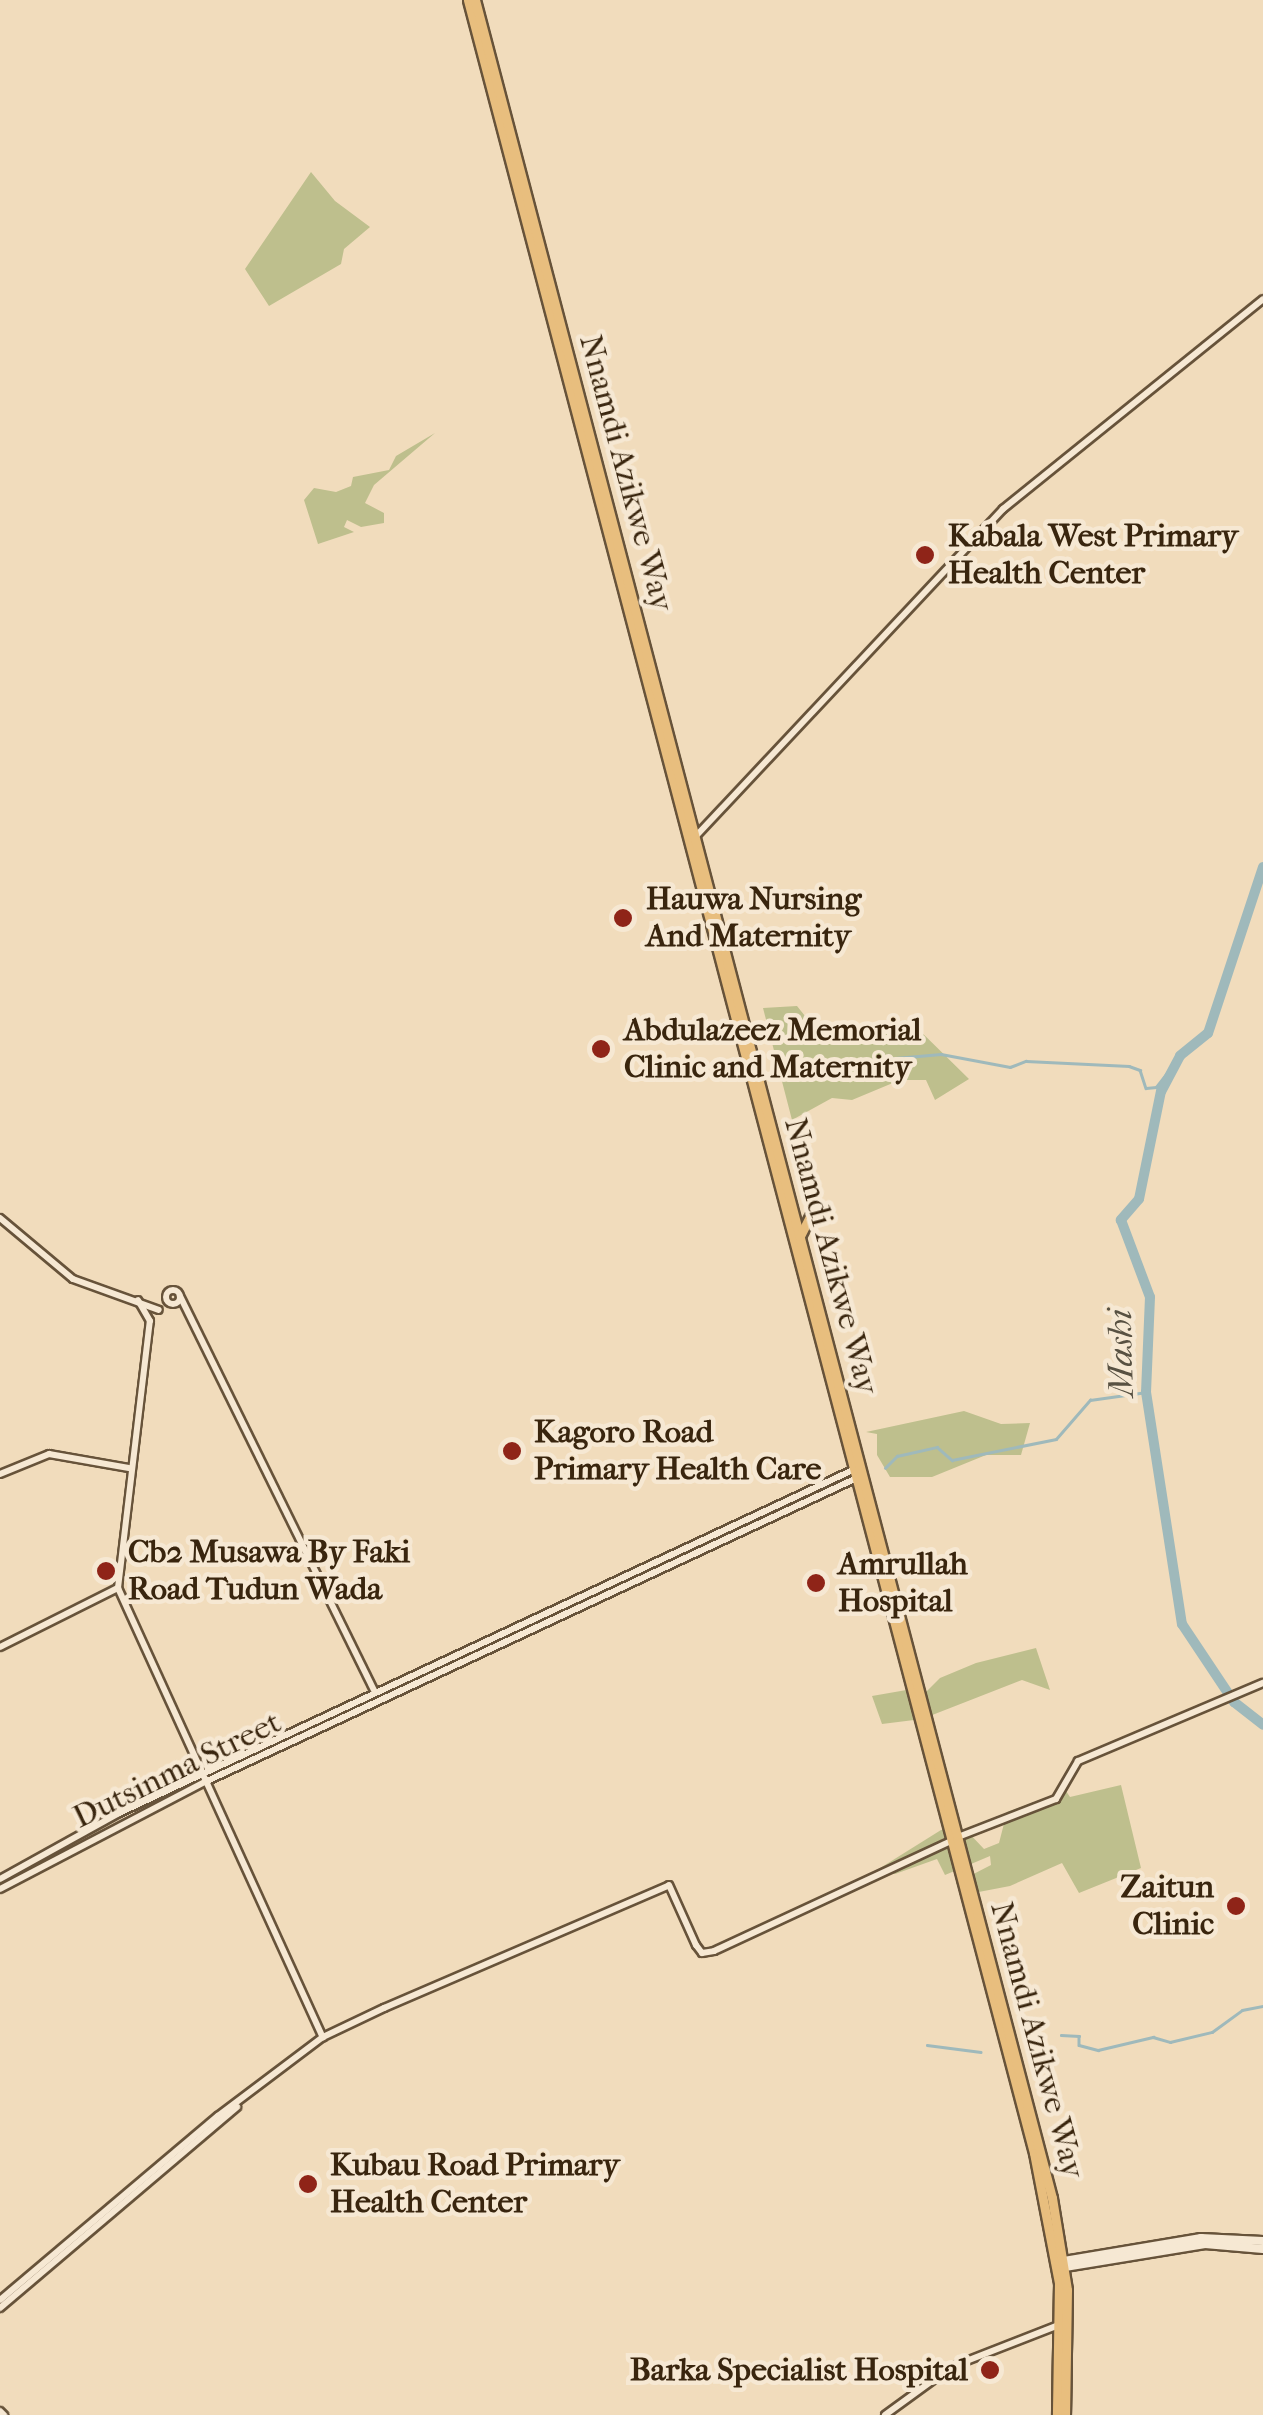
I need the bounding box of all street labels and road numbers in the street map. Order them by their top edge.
street label: Nnamdi Azikwe Way [571,331,681,615]
street label: Nnamdi Azikwe Way [776,1114,886,1398]
street label: Dutsinma Street [67,1703,287,1837]
street label: Nnamdi Azikwe Way [982,1898,1092,2182]

